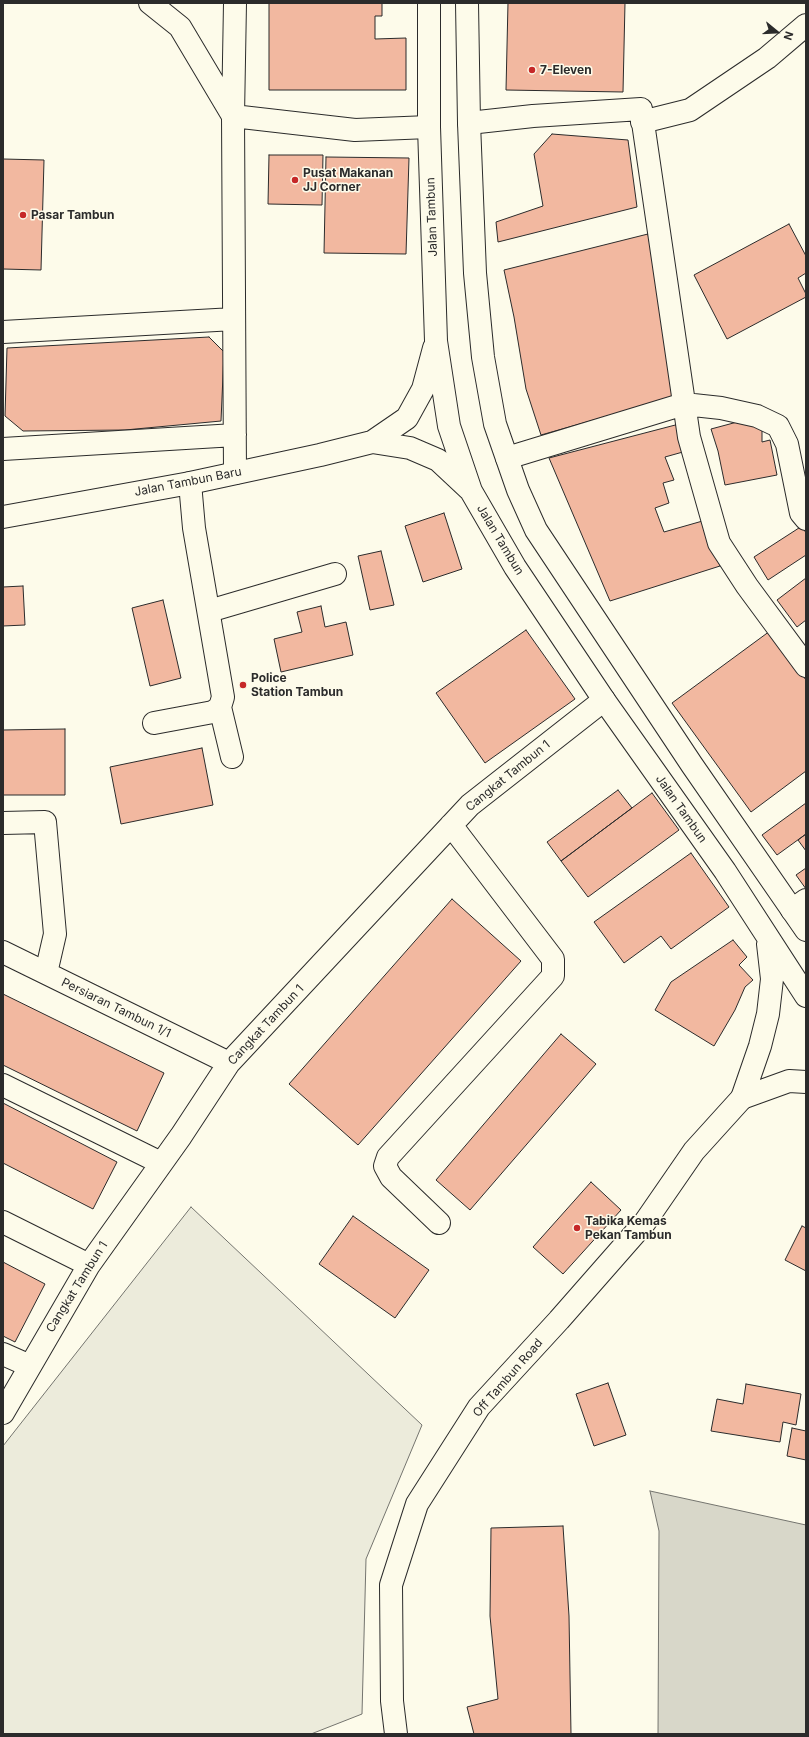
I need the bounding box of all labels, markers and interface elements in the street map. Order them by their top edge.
north arrow [757,12,797,52]
text: N [780,30,796,42]
place label: 7-Eleven [540,63,592,77]
marker: 7-Eleven [527,65,537,75]
place label: Pusat Makanan JJ Corner [303,166,393,194]
marker: Pusat Makanan JJ Corner [290,175,300,185]
street label: Jalan Tambun [423,177,441,257]
place label: Pasar Tambun [31,208,115,222]
marker: Pasar Tambun [18,210,28,220]
street label: Jalan Tambun Baru [133,465,243,499]
street label: Jalan Tambun [473,502,527,578]
place label: Police Station Tambun [251,671,343,699]
marker: Police Station Tambun [238,680,248,690]
street label: Cangkat Tambun 1 [463,738,553,814]
street label: Jalan Tambun [652,772,710,846]
street label: Persiaran Tambun 1/1 [59,975,173,1041]
street label: Cangkat Tambun 1 [225,982,307,1068]
place label: Tabika Kemas Pekan Tambun [585,1214,672,1242]
marker: Tabika Kemas Pekan Tambun [572,1223,582,1233]
street label: Cangkat Tambun 1 [43,1239,111,1335]
street label: Off Tambun Road [470,1336,546,1420]

